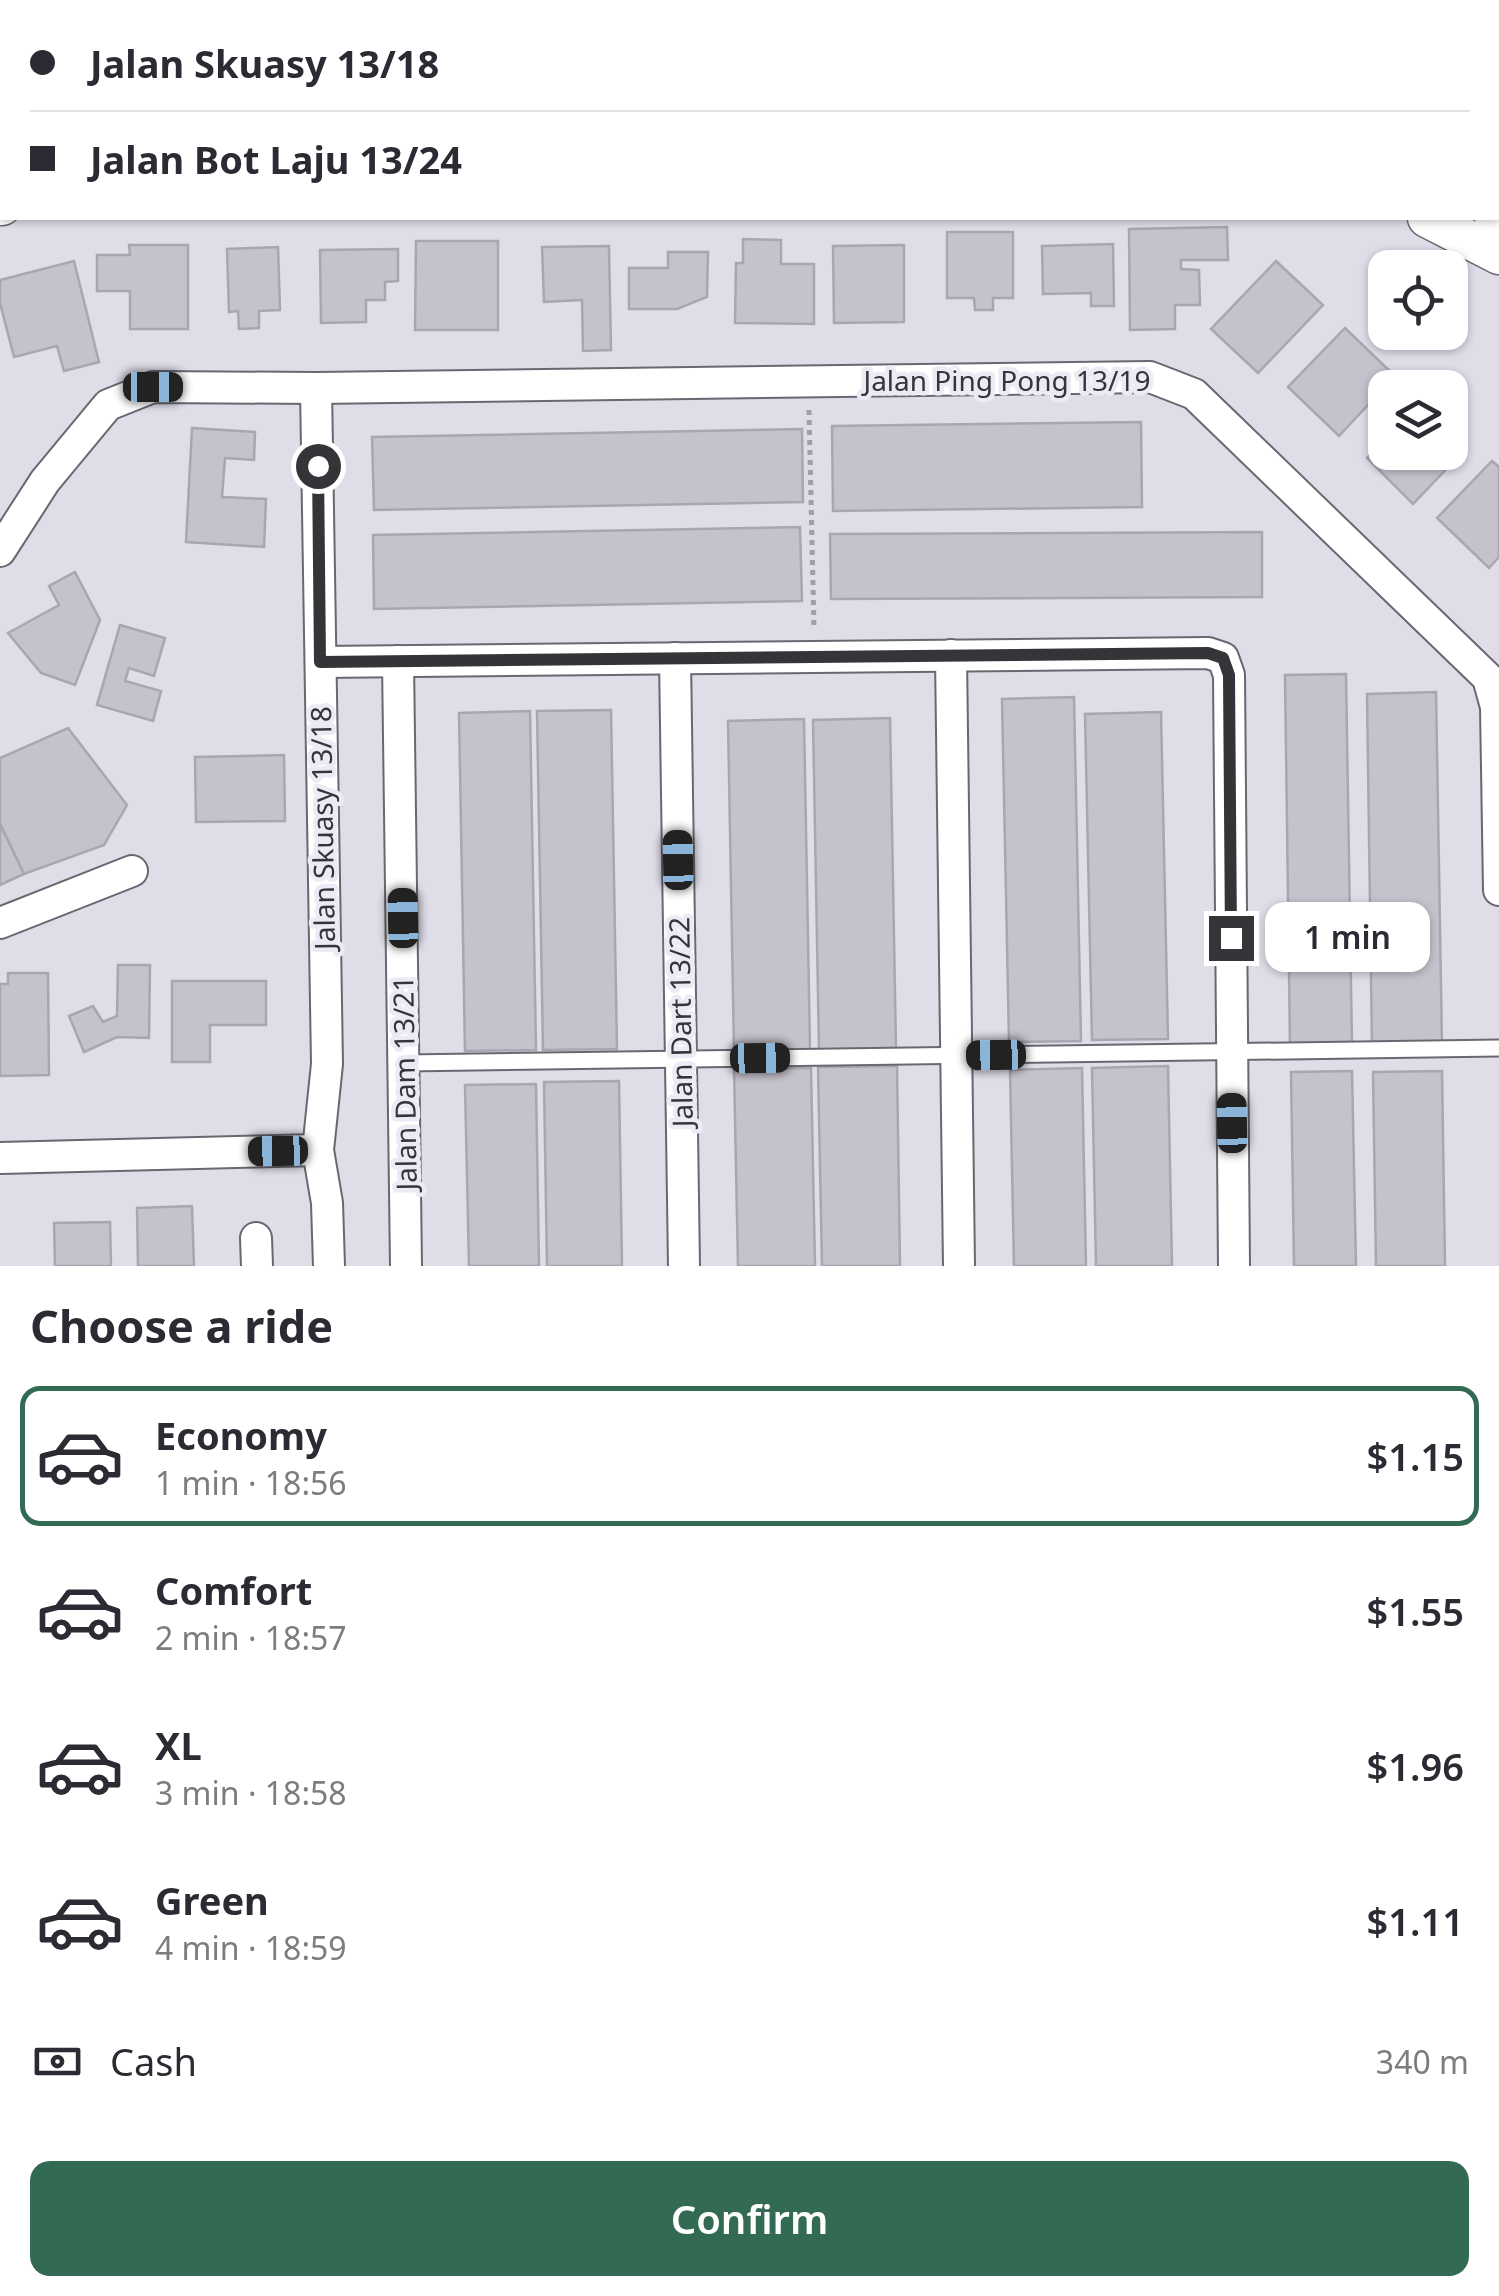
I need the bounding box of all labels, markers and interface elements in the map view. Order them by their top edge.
text: Jalan Skuasy 13/18 [90,37,439,89]
text: Jalan Bot Laju 13/24 [90,133,462,185]
map controls [1368,250,1468,470]
button: locate [1368,250,1468,350]
street label: Jalan Ping Pong 13/19 [860,361,1151,399]
button: layers [1368,370,1468,470]
car [123,372,183,402]
route start [296,444,341,489]
street label: Jalan Skuasy 13/18 [301,706,343,953]
car [662,830,694,890]
car [387,888,419,948]
callout: 1 min [1266,903,1431,973]
text: 1 min [1304,915,1391,958]
street label: Jalan Dart 13/22 [659,916,701,1131]
route end [1209,916,1254,961]
street label: Jalan Dam 13/21 [383,975,425,1194]
car [966,1039,1026,1071]
car [730,1042,790,1074]
car [1216,1093,1248,1153]
car [248,1135,308,1167]
text: Choose a ride [30,1295,333,1356]
text: Economy [155,1409,327,1461]
icon: car [35,1411,125,1501]
text: $1.15 [1367,1430,1464,1482]
text: 1 min · 18:56 [155,1461,347,1504]
text: Comfort [155,1564,312,1616]
icon: car [35,1566,125,1656]
text: $1.55 [1367,1585,1464,1637]
text: 2 min · 18:57 [155,1616,347,1659]
text: XL [155,1719,202,1771]
icon: car [35,1721,125,1811]
text: $1.96 [1367,1740,1464,1792]
text: 3 min · 18:58 [155,1771,347,1814]
text: Green [155,1874,269,1926]
icon: car [35,1876,125,1966]
text: $1.11 [1367,1895,1464,1947]
text: 4 min · 18:59 [155,1926,347,1969]
icon: cash [30,2034,85,2089]
text: Cash [110,2035,197,2087]
text: 340 m [1376,2040,1469,2083]
button: Confirm [30,2161,1469,2276]

